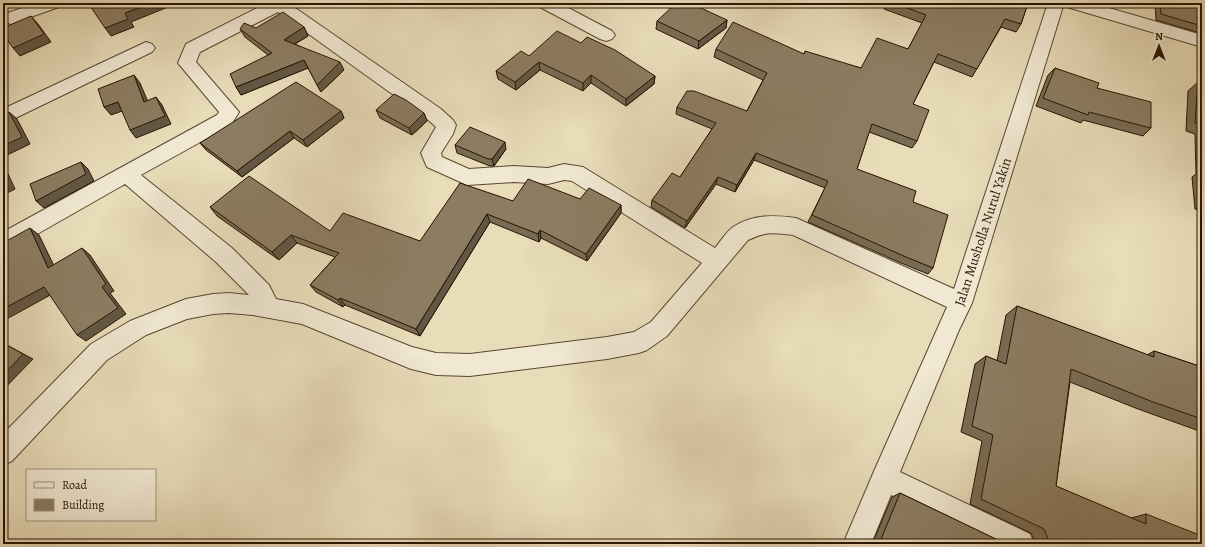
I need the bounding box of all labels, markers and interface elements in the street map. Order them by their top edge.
north arrow [1139,26,1179,66]
text: N [1155,29,1163,44]
street label: Jalan Musholla Nurul Yakin [950,155,1016,309]
legend [26,469,156,521]
text: Road [62,477,88,493]
text: Building [62,497,104,513]

